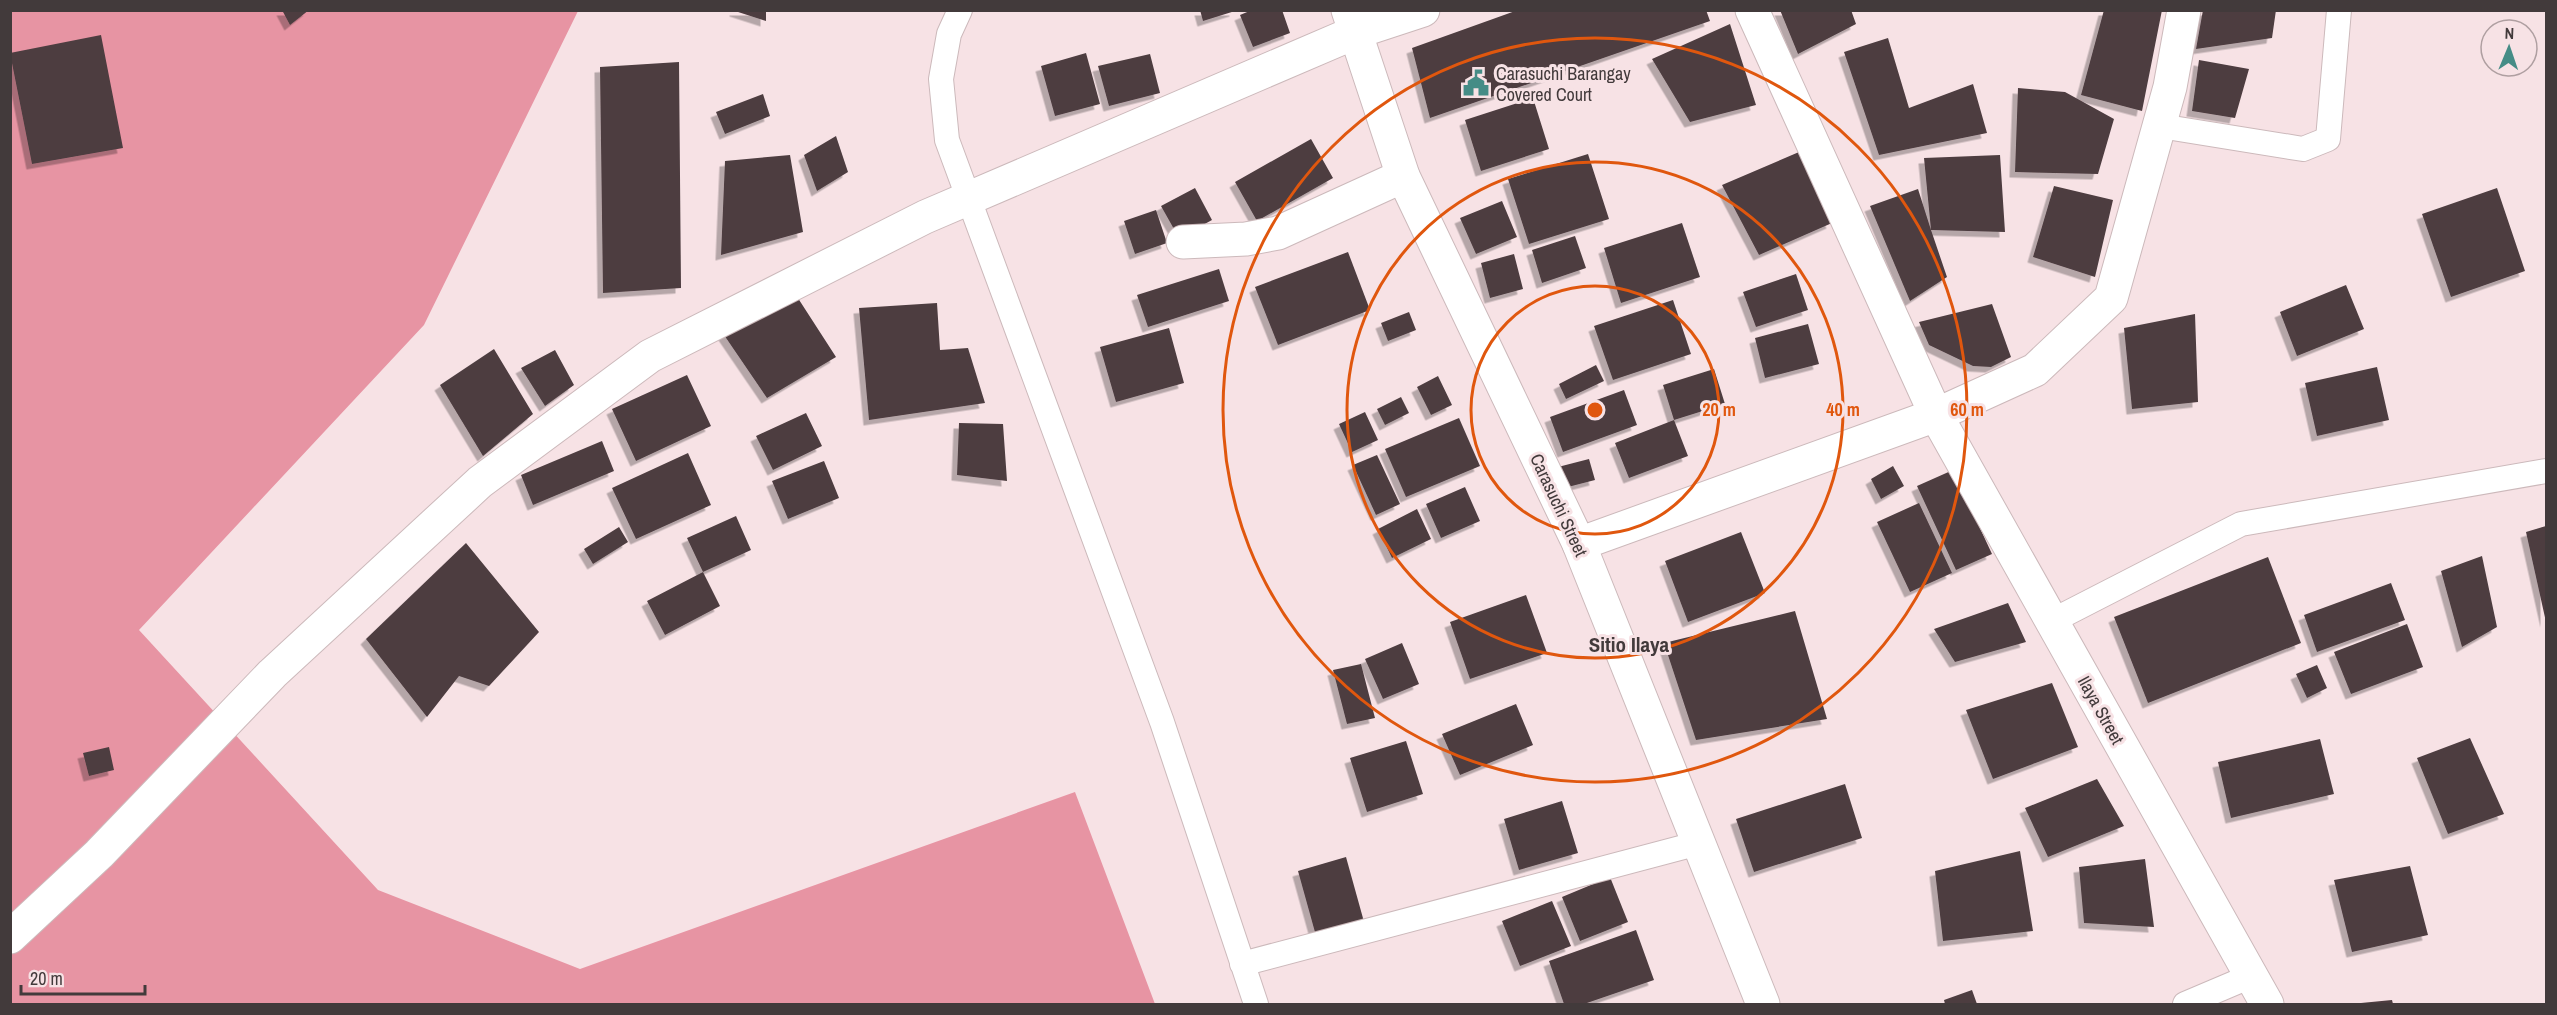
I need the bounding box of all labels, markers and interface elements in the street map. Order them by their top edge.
north arrow [2479,18,2539,78]
text: N [2504,22,2515,44]
place label: Carasuchi Barangay Covered Court [1496,61,1631,107]
public building icon: Carasuchi Barangay Covered Court [1461,68,1491,98]
text: 20 m [1702,397,1736,422]
text: 40 m [1826,397,1860,422]
text: 60 m [1950,397,1984,422]
centre of rings [1585,400,1605,420]
street label: Carasuchi Street [1524,450,1594,560]
district label: Sitio Ilaya [1589,630,1670,659]
street label: Ilaya Street [2072,671,2130,749]
scale bar [21,958,146,996]
text: 20 m [30,966,63,991]

